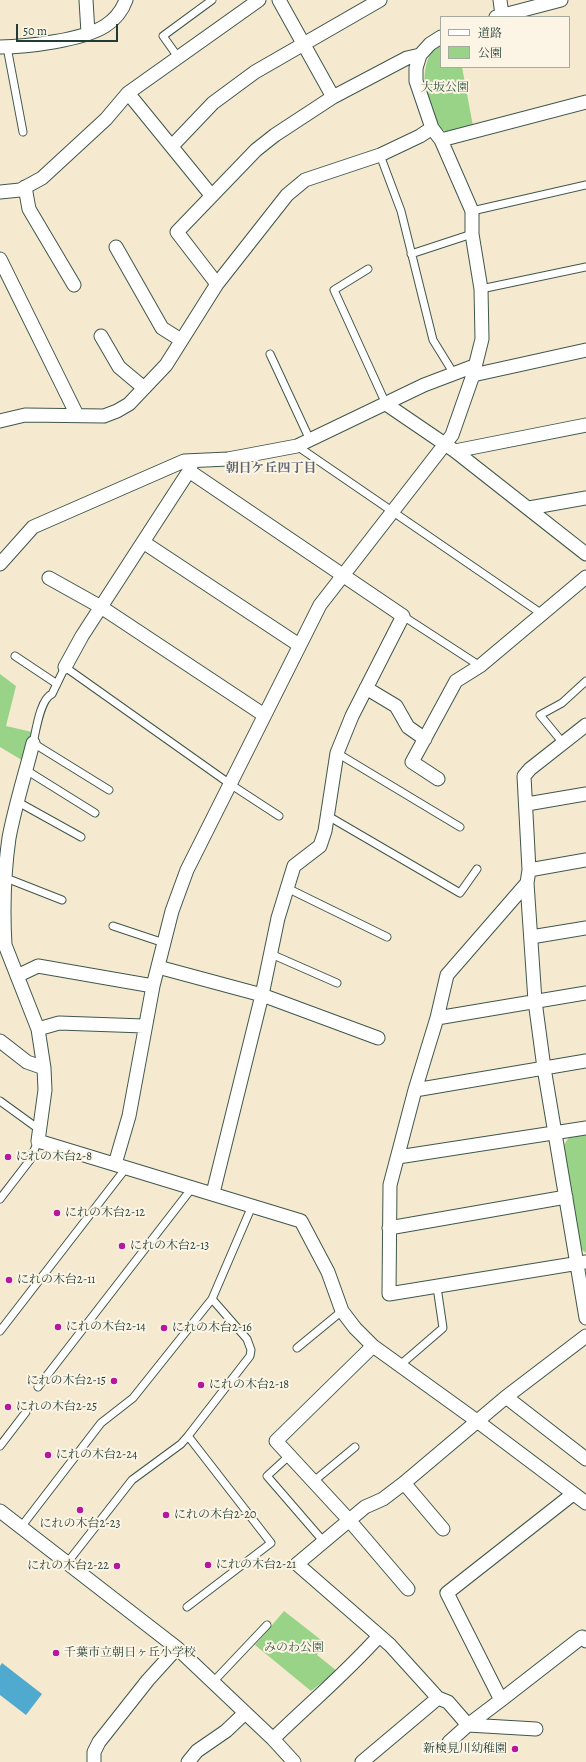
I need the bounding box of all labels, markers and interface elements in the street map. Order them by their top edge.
scale bar [18,16,120,42]
legend [440,16,570,68]
text: 50 m [23,23,47,39]
text: 道路 [478,25,502,41]
text: 公園 [478,45,502,61]
park label: 大坂公園 [421,81,469,95]
district label: 朝日ケ丘四丁目 [226,461,316,477]
place label: にれの木台2-8 [16,1150,92,1164]
marker: にれの木台2-8 [3,1152,13,1162]
place label: にれの木台2-12 [65,1206,145,1220]
marker: にれの木台2-12 [52,1208,62,1218]
place label: にれの木台2-13 [130,1239,209,1253]
marker: にれの木台2-13 [117,1241,127,1251]
place label: にれの木台2-11 [17,1273,95,1287]
marker: にれの木台2-11 [4,1275,14,1285]
place label: にれの木台2-14 [66,1320,146,1334]
place label: にれの木台2-16 [172,1321,252,1335]
marker: にれの木台2-14 [53,1322,63,1332]
marker: にれの木台2-16 [159,1323,169,1333]
place label: にれの木台2-15 [26,1374,106,1388]
marker: にれの木台2-15 [109,1376,119,1386]
place label: にれの木台2-18 [209,1378,289,1392]
marker: にれの木台2-18 [196,1380,206,1390]
place label: にれの木台2-25 [16,1400,97,1414]
marker: にれの木台2-25 [3,1402,13,1412]
place label: にれの木台2-24 [56,1448,137,1462]
marker: にれの木台2-24 [43,1450,53,1460]
marker: にれの木台2-23 [75,1505,85,1515]
place label: にれの木台2-20 [174,1508,256,1522]
marker: にれの木台2-20 [161,1510,171,1520]
place label: にれの木台2-23 [40,1517,120,1531]
place label: にれの木台2-21 [216,1558,296,1572]
place label: にれの木台2-22 [27,1559,109,1573]
marker: にれの木台2-21 [203,1560,213,1570]
marker: にれの木台2-22 [112,1561,122,1571]
park label: みのわ公園 [264,1641,324,1655]
place label: 千葉市立朝日ヶ丘小学校 [64,1646,196,1660]
marker: 千葉市立朝日ヶ丘小学校 [51,1648,61,1658]
place label: 新検見川幼稚園 [423,1742,507,1756]
marker: 新検見川幼稚園 [510,1744,520,1754]

